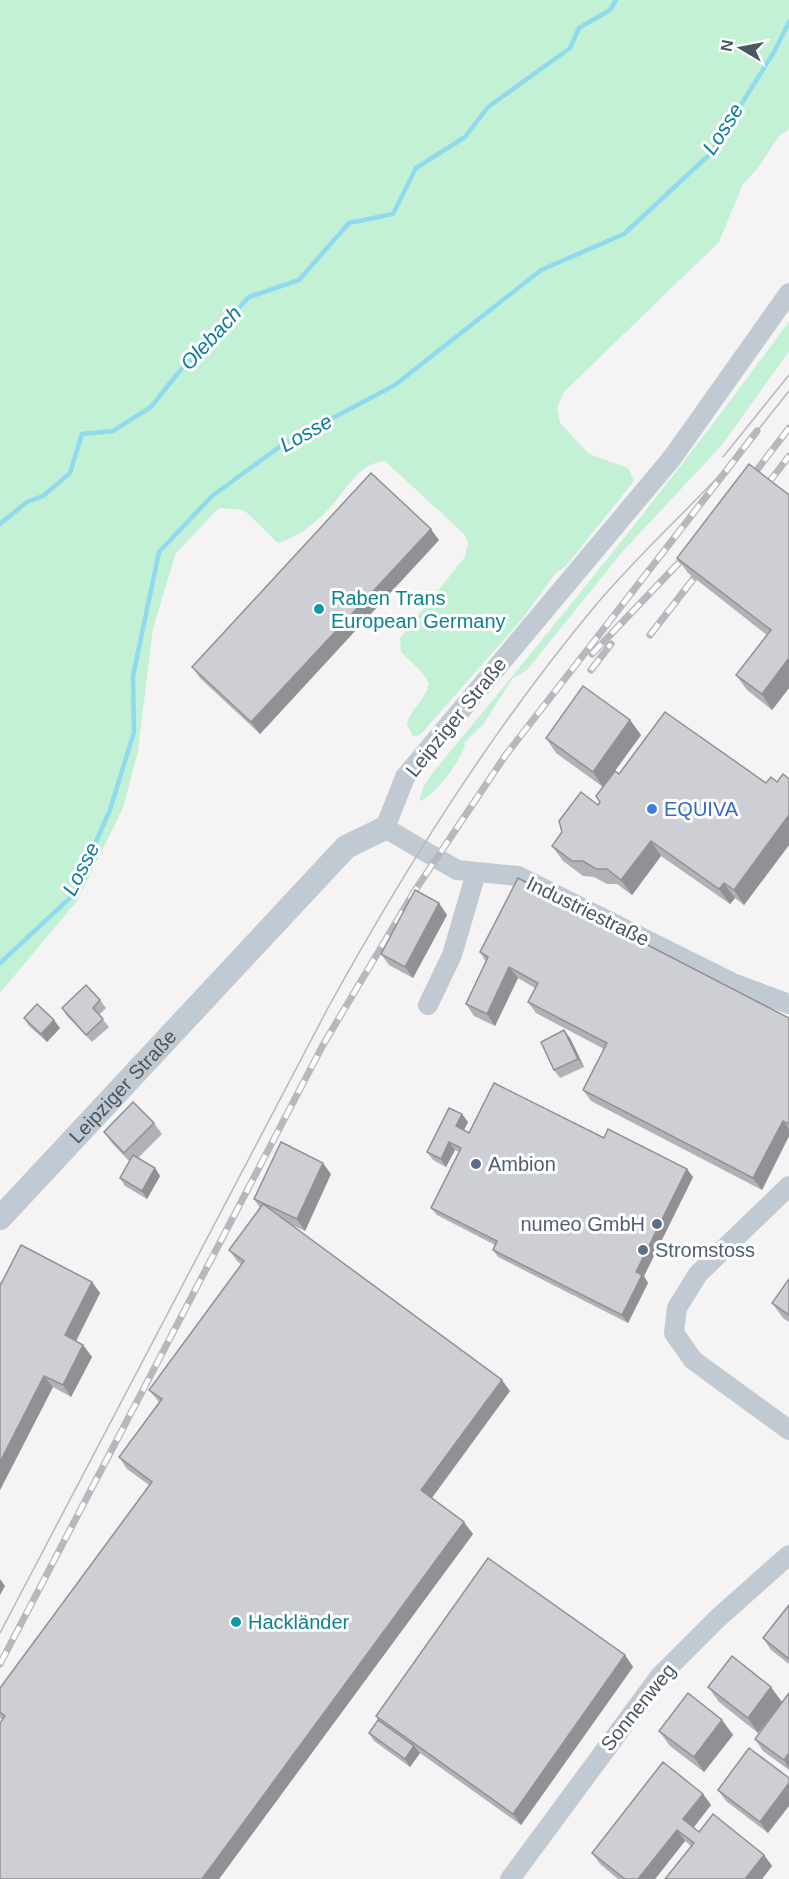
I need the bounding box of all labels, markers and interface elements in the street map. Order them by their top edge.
north arrow [711,18,771,78]
text: N [717,38,736,53]
water label: Losse [698,99,747,158]
water label: Olebach [176,301,246,374]
water label: Losse [276,409,336,456]
place label: Raben Trans European Germany [331,587,506,632]
marker: Raben Trans European Germany [312,602,326,616]
street label: Leipziger Straße [401,653,511,781]
place label: EQUIVA [664,798,739,820]
marker: EQUIVA [645,802,659,816]
water label: Losse [58,839,104,899]
street label: Industriestraße [523,872,653,950]
street label: Leipziger Straße [65,1025,181,1148]
place label: Ambion [488,1153,556,1175]
marker: Ambion [469,1157,483,1171]
place label: numeo GmbH [521,1213,645,1235]
marker: numeo GmbH [650,1217,664,1231]
place label: Stromstoss [655,1239,755,1261]
marker: Stromstoss [636,1243,650,1257]
place label: Hackländer [248,1611,350,1633]
marker: Hackländer [229,1615,243,1629]
street label: Sonnenweg [596,1659,680,1755]

